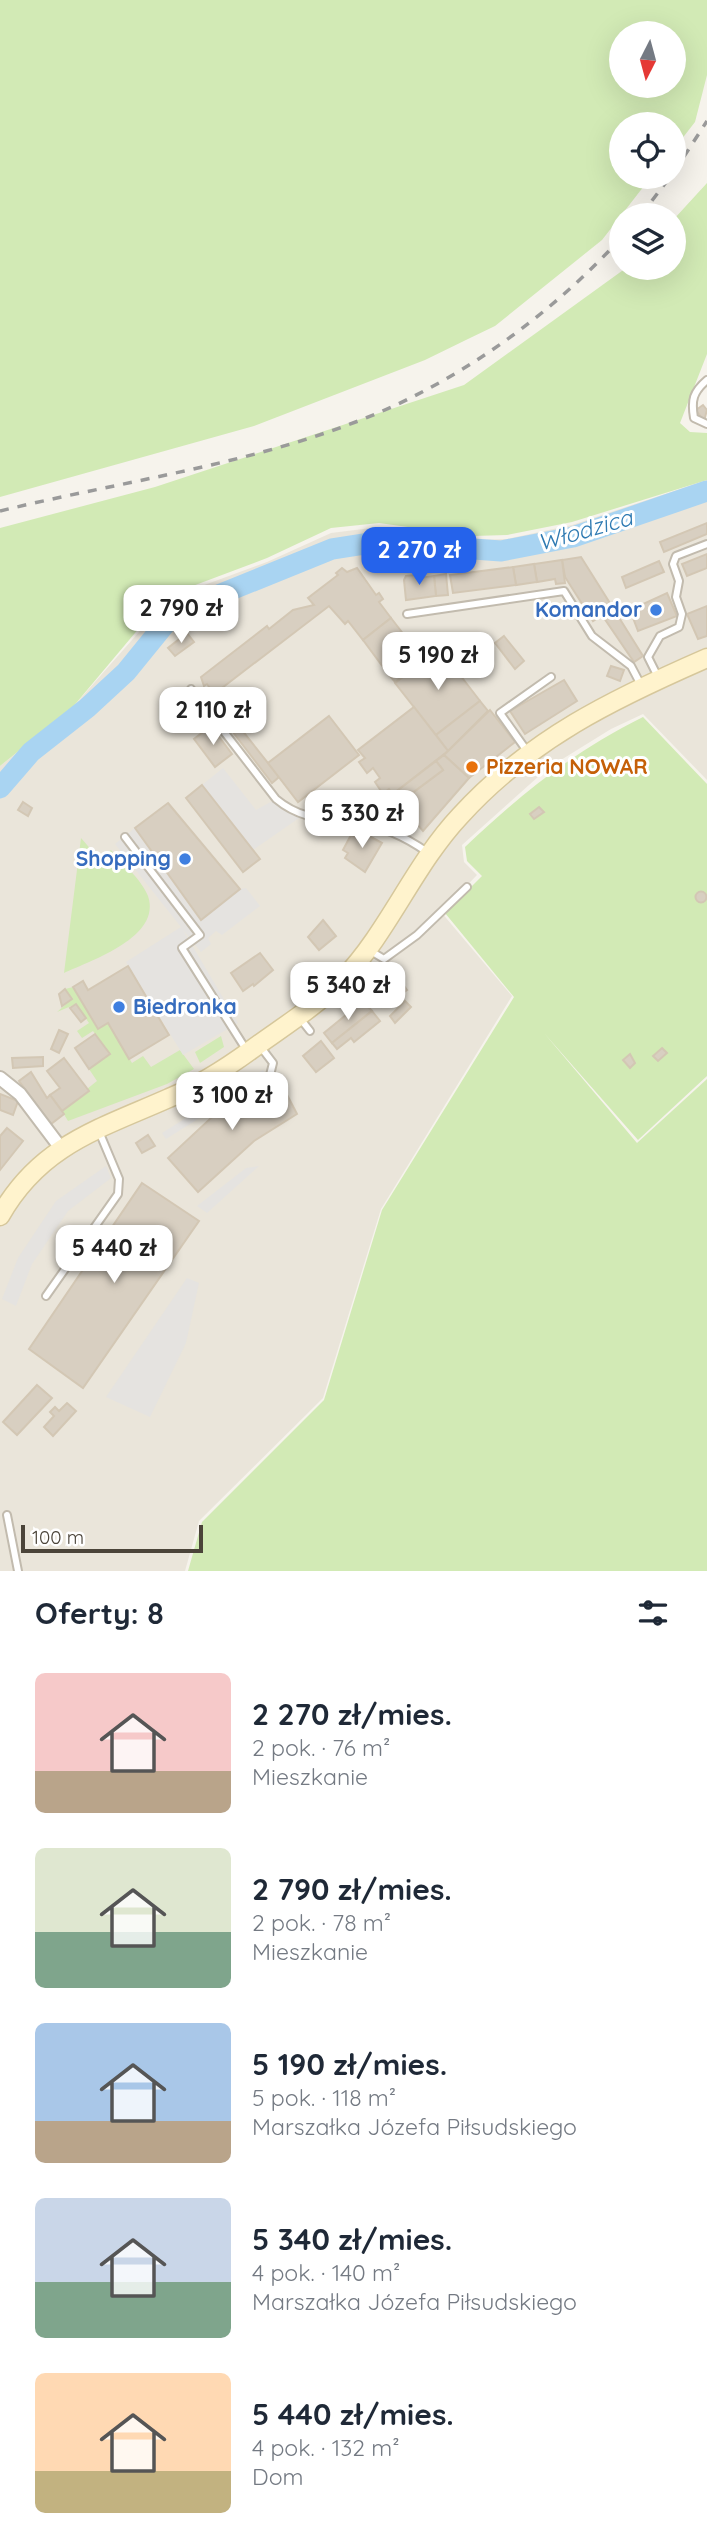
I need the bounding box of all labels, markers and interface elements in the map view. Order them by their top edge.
north arrow [609,21,686,98]
map controls [609,21,686,280]
button: locate [609,112,686,189]
button: layers [609,203,686,280]
water label: Włodzica [534,502,637,557]
pin: 2 270 zł [347,528,491,587]
text: 2 270 zł [377,535,461,564]
pin: 2 790 zł [109,586,253,645]
text: 2 790 zł [139,593,223,622]
place label: Komandor [535,596,642,622]
marker: Komandor [648,602,664,618]
pin: 5 190 zł [366,632,510,692]
text: 5 190 zł [398,640,478,669]
pin: 2 110 zł [141,688,285,747]
text: 2 110 zł [175,695,251,724]
place label: Pizzeria NOWAR [486,753,648,779]
marker: Pizzeria NOWAR [464,759,480,775]
pin: 5 330 zł [290,790,434,850]
text: 5 330 zł [321,798,403,827]
place label: Shopping [76,845,171,871]
marker: Shopping [177,851,193,867]
pin: 5 340 zł [276,962,420,1022]
text: 5 340 zł [306,970,390,999]
place label: Biedronka [133,993,237,1019]
marker: Biedronka [111,999,127,1015]
pin: 3 100 zł [160,1072,304,1132]
text: 3 100 zł [192,1080,272,1109]
pin: 5 440 zł [42,1226,186,1285]
text: 5 440 zł [72,1233,156,1262]
scale bar [21,1522,203,1554]
text: 100 m [32,1525,84,1549]
text: Oferty: 8 [35,1594,164,1632]
icon: filters [634,1594,672,1632]
text: 2 270 zł/mies. [252,1695,452,1733]
icon: home [91,1701,175,1785]
text: 2 pok. · 76 m² [252,1733,390,1762]
text: Mieszkanie [252,1762,368,1791]
text: 2 790 zł/mies. [252,1870,452,1908]
icon: home [91,1876,175,1960]
text: 2 pok. · 78 m² [252,1908,391,1937]
text: Mieszkanie [252,1937,368,1966]
text: 5 190 zł/mies. [252,2045,447,2083]
icon: home [91,2051,175,2135]
text: 5 pok. · 118 m² [252,2083,396,2112]
text: Marszałka Józefa Piłsudskiego [252,2112,577,2141]
text: 5 340 zł/mies. [252,2220,452,2258]
icon: home [91,2226,175,2310]
text: 4 pok. · 140 m² [252,2258,400,2287]
text: Marszałka Józefa Piłsudskiego [252,2287,577,2316]
text: 5 440 zł/mies. [252,2395,454,2433]
icon: home [91,2401,175,2485]
text: 4 pok. · 132 m² [252,2433,400,2462]
text: Dom [252,2462,304,2491]

